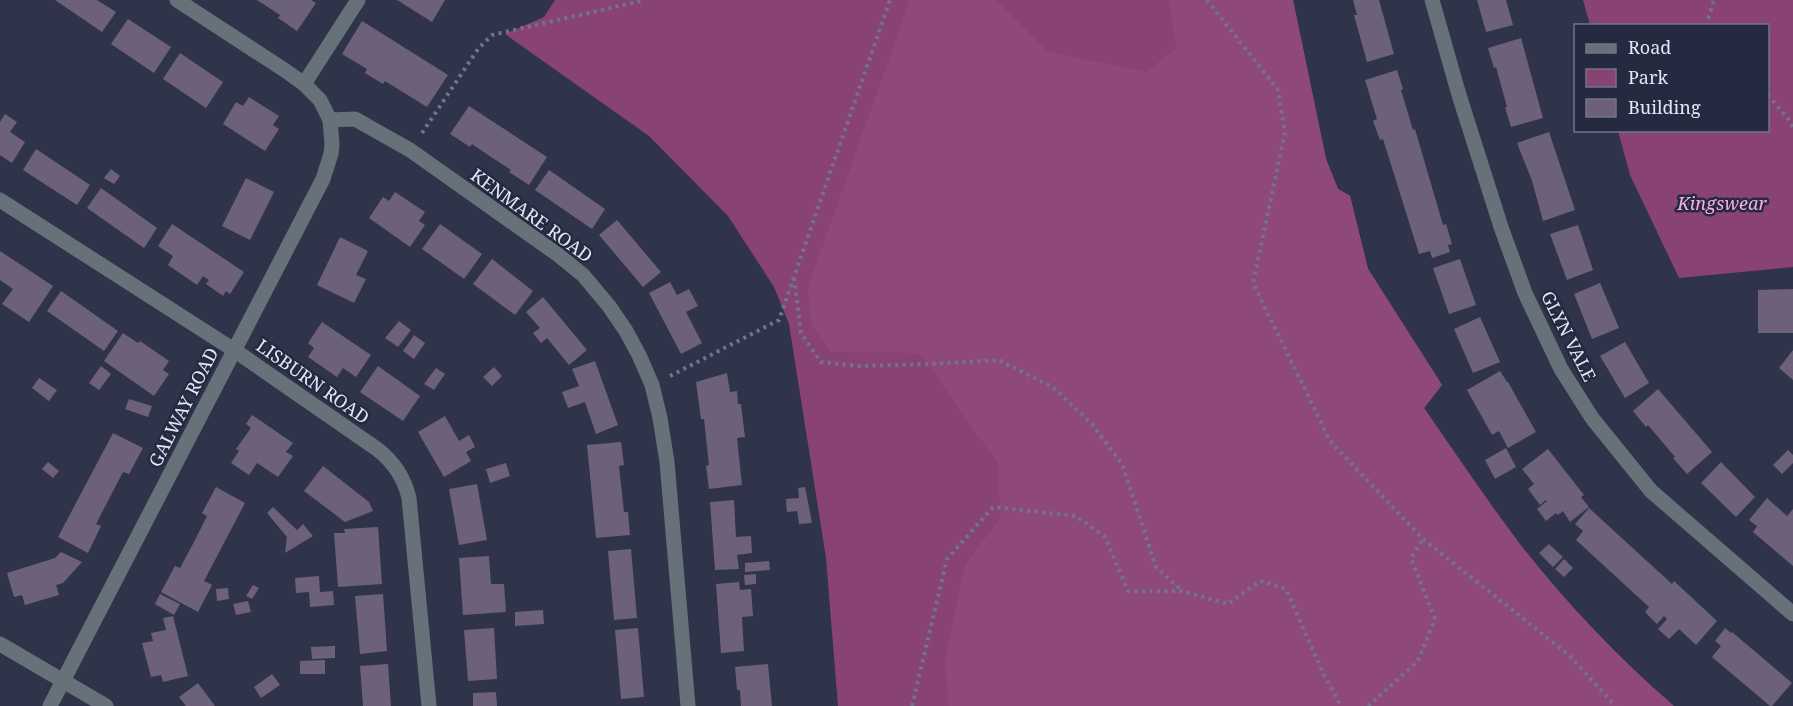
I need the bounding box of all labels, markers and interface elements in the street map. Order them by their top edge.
legend [1574,24,1769,132]
text: Road [1628,35,1671,59]
text: Park [1628,65,1668,89]
text: Building [1628,95,1701,119]
street label: KENMARE ROAD [466,163,598,267]
park label: Kingswear [1676,191,1767,215]
street label: GLYN VALE [1536,287,1602,385]
street label: LISBURN ROAD [252,333,374,429]
street label: GALWAY ROAD [143,343,223,471]

